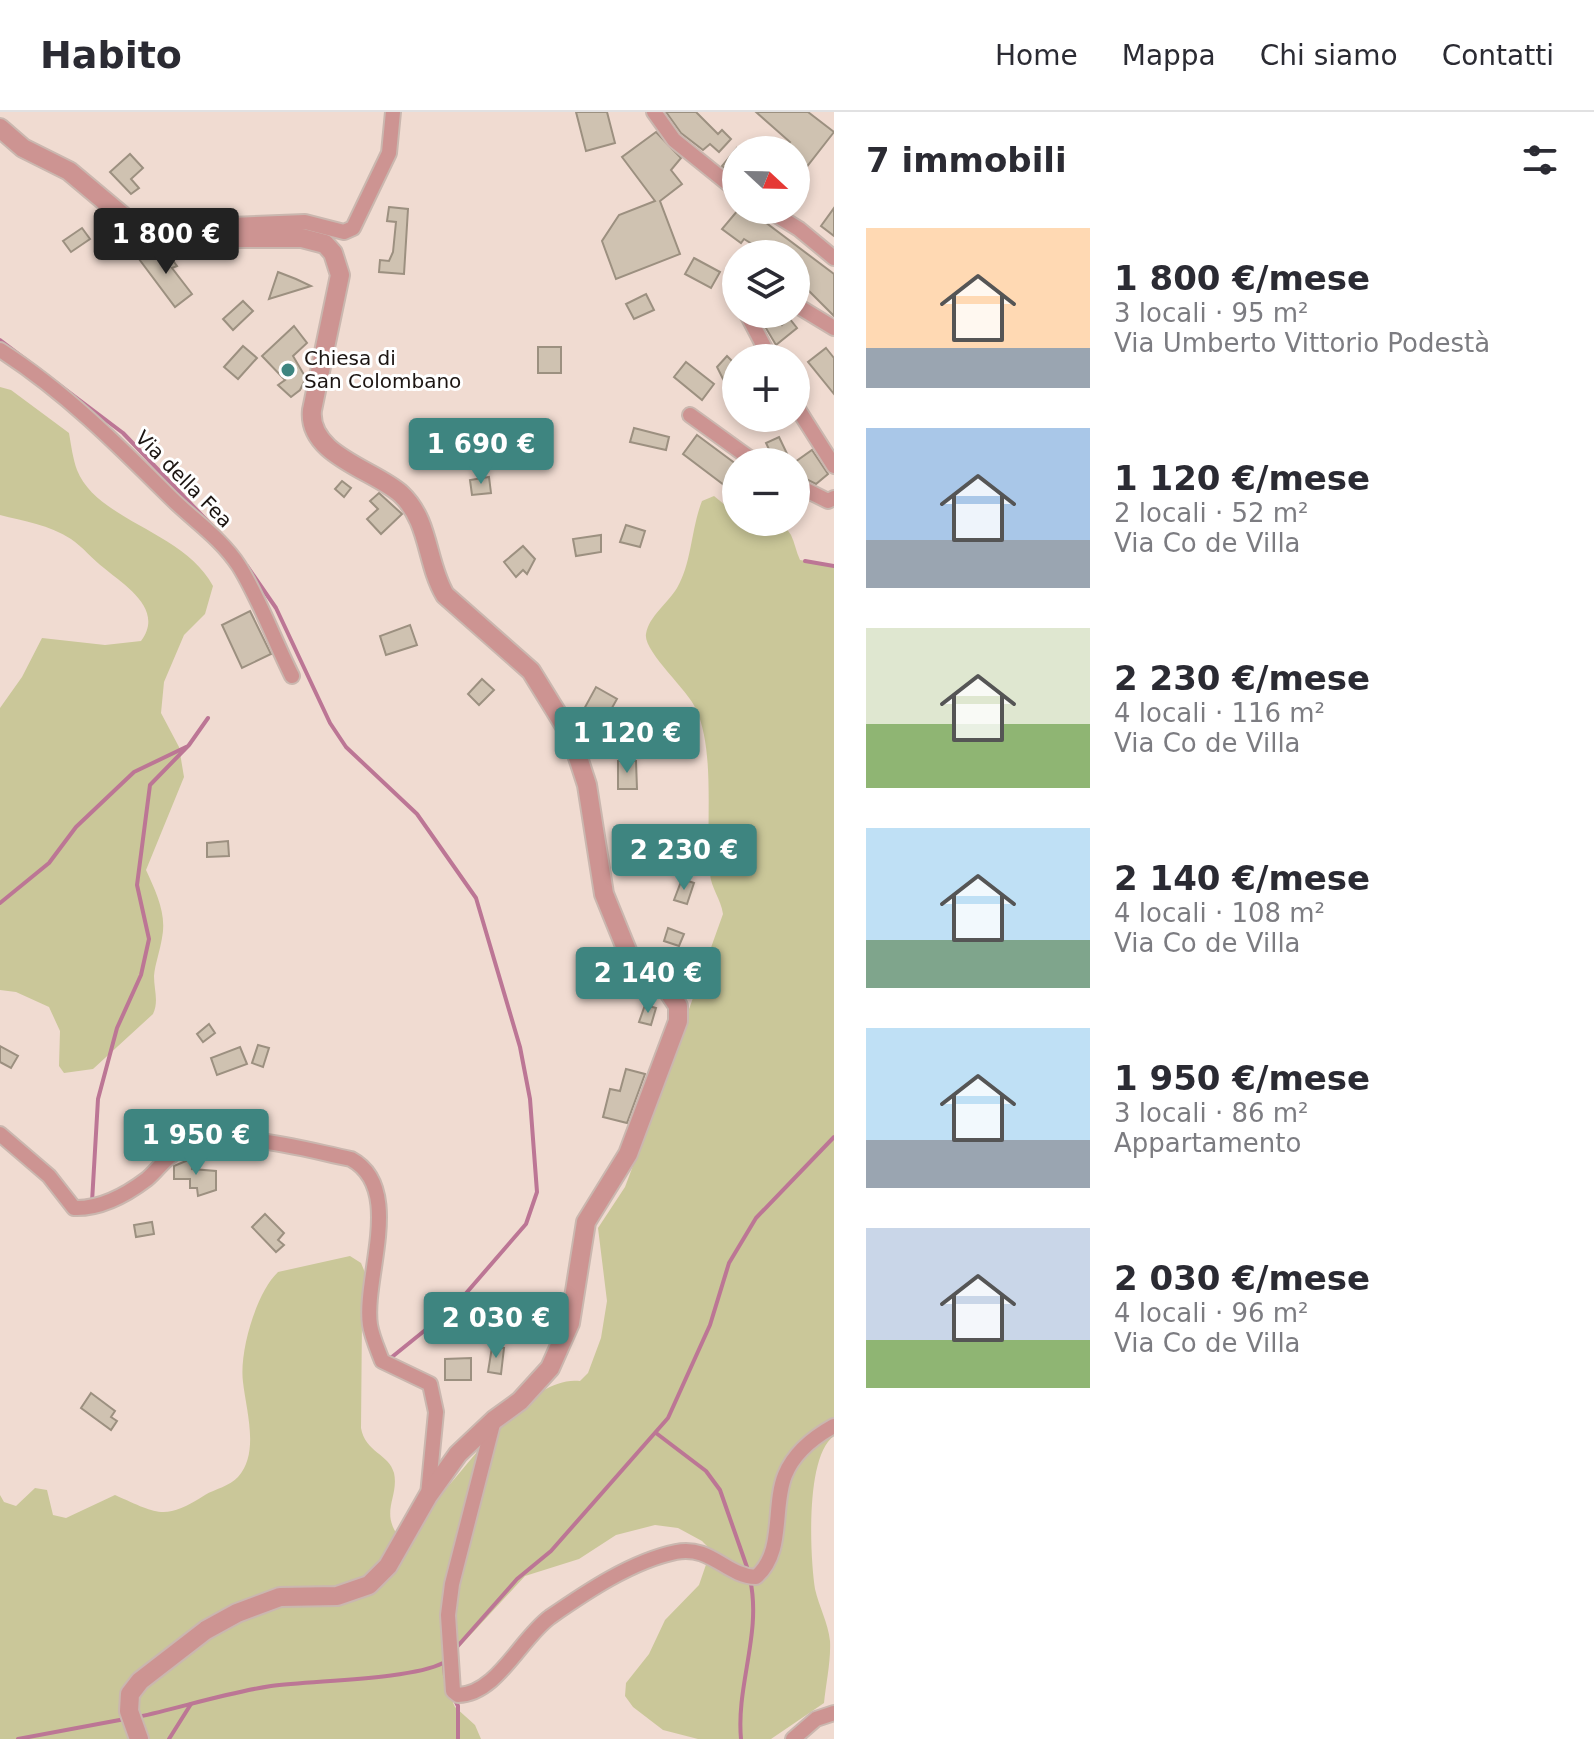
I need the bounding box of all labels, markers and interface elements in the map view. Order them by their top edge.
text: Habito [40,33,182,77]
text: Home [995,39,1078,72]
text: Mappa [1122,39,1216,72]
text: Chi siamo [1260,39,1398,72]
text: Contatti [1442,39,1554,72]
north arrow [722,136,810,224]
map controls [722,136,810,536]
icon: filters [1518,138,1562,182]
text: 7 immobili [866,140,1067,180]
pin: 1 800 € [92,208,240,276]
text: 1 800 € [112,219,220,249]
button: layers [722,240,810,328]
text: 1 800 €/mese [1114,258,1370,298]
icon: home [930,260,1026,356]
text: 3 locali · 95 m² [1114,298,1309,328]
text: Via Umberto Vittorio Podestà [1114,328,1490,358]
button: + [722,344,810,432]
place label: Chiesa di San Colombano [304,346,461,393]
marker: Chiesa di San Colombano [279,361,297,379]
pin: 1 690 € [407,418,555,486]
street label: Via della Fea [131,426,237,532]
text: 1 690 € [427,429,535,459]
button: − [722,448,810,536]
text: 1 120 €/mese [1114,458,1370,498]
icon: home [930,460,1026,556]
text: 2 locali · 52 m² [1114,498,1309,528]
text: Via Co de Villa [1114,528,1301,558]
text: 2 230 €/mese [1114,658,1370,698]
icon: home [930,660,1026,756]
text: 4 locali · 116 m² [1114,698,1325,728]
pin: 1 120 € [553,707,701,775]
text: 1 120 € [573,718,681,748]
text: Via Co de Villa [1114,728,1301,758]
pin: 2 230 € [610,824,758,892]
text: 2 230 € [630,835,738,865]
text: 2 140 €/mese [1114,858,1370,898]
icon: home [930,860,1026,956]
text: 4 locali · 108 m² [1114,898,1325,928]
text: Via Co de Villa [1114,928,1301,958]
pin: 2 140 € [574,947,722,1015]
text: 2 140 € [594,958,702,988]
text: 1 950 €/mese [1114,1058,1370,1098]
icon: home [930,1060,1026,1156]
text: 3 locali · 86 m² [1114,1098,1309,1128]
pin: 1 950 € [122,1109,270,1177]
text: 1 950 € [142,1120,250,1150]
text: Appartamento [1114,1128,1301,1158]
text: 2 030 €/mese [1114,1258,1370,1298]
icon: home [930,1260,1026,1356]
pin: 2 030 € [422,1292,570,1360]
text: 4 locali · 96 m² [1114,1298,1309,1328]
text: 2 030 € [442,1303,550,1333]
text: Via Co de Villa [1114,1328,1301,1358]

